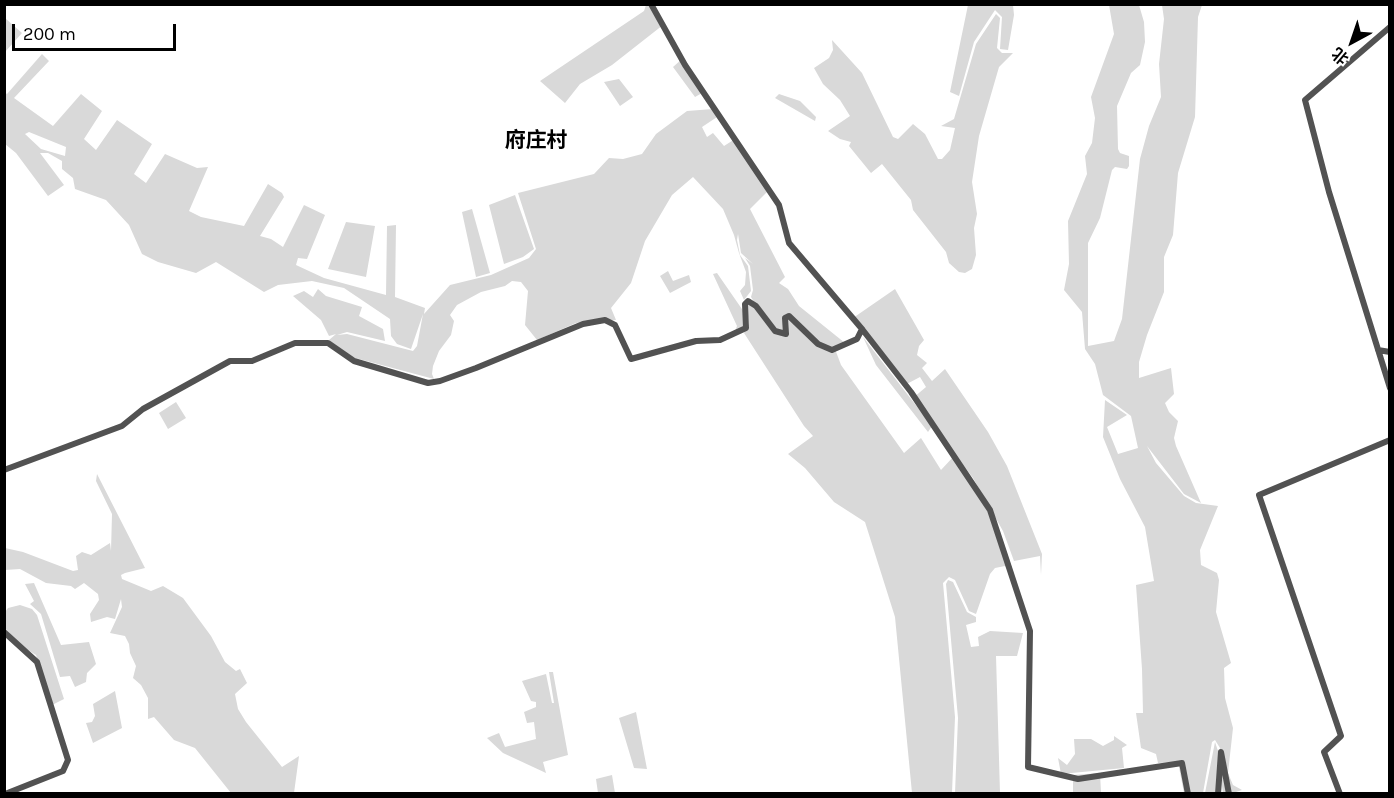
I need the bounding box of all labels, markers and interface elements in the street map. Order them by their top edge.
scale bar [15,12,178,50]
north arrow [1322,12,1382,72]
text: 200 m [23,23,76,45]
text: 北 [1328,44,1352,69]
district label: 府庄村 [505,128,567,154]

